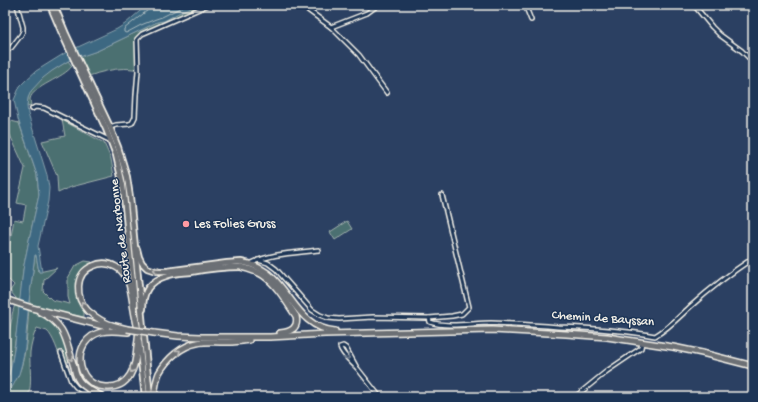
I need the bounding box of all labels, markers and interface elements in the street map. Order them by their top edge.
street label: Route de Narbonne [107,178,135,284]
place label: Les Folies Gruss [194,217,277,232]
marker: Les Folies Gruss [181,219,191,229]
one-way arrow [153,266,159,275]
one-way arrow [81,300,88,308]
street label: Chemin de Bayssan [551,308,656,330]
one-way arrow [174,349,181,357]
one-way arrow [343,353,350,360]
one-way arrow [66,354,75,361]
one-way arrow [129,366,137,374]

